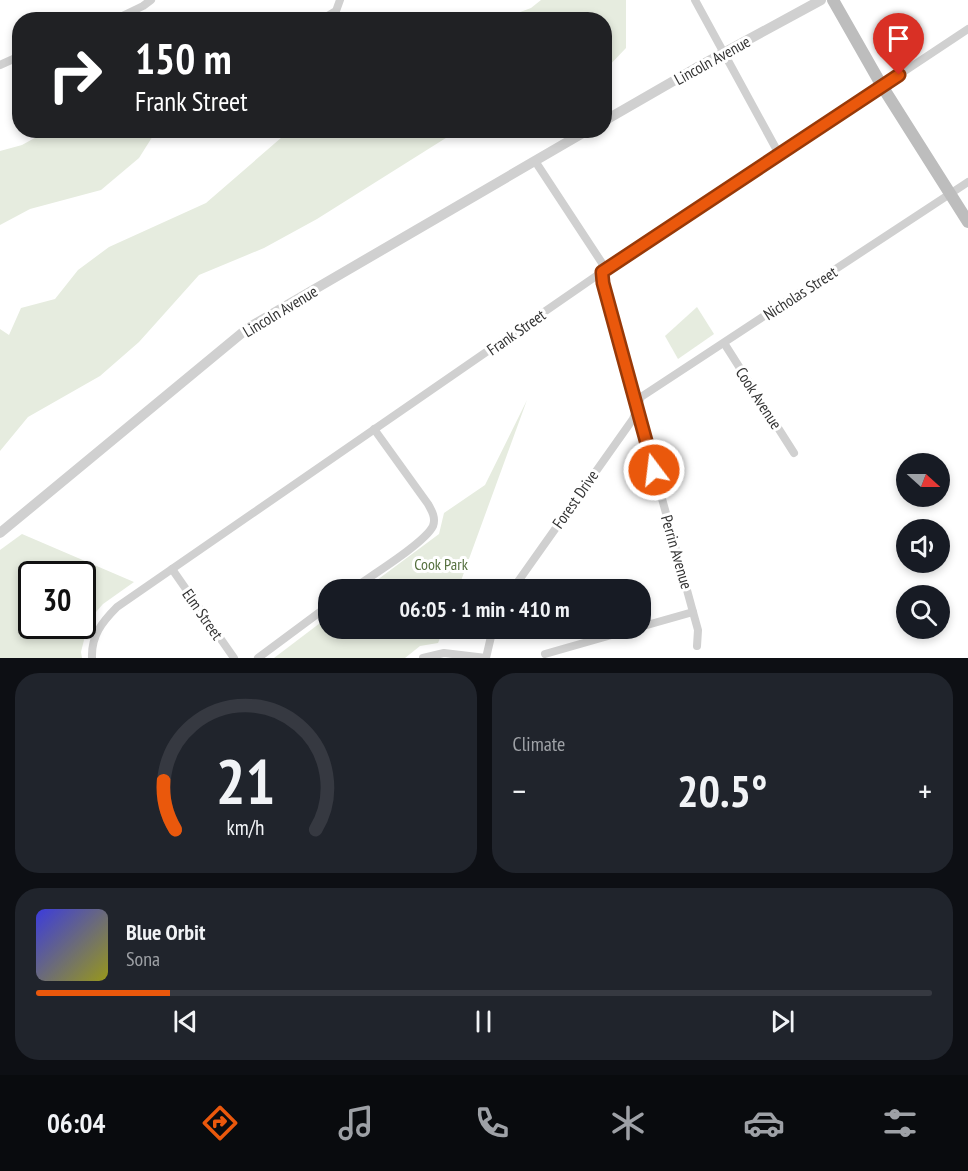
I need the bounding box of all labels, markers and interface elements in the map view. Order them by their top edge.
pin [873,13,924,75]
icon: arrive [882,22,915,55]
text: 150 m [135,31,232,86]
street label: Lincoln Avenue [671,31,753,89]
icon: right [36,36,114,114]
text: Frank Street [135,84,248,118]
street label: Nicholas Street [759,261,841,324]
street label: Lincoln Avenue [239,281,321,341]
street label: Frank Street [483,304,550,359]
street label: Cook Avenue [732,363,786,433]
position arrow [622,438,686,502]
north arrow [896,453,950,507]
map controls [896,453,950,639]
street label: Forest Drive [548,466,602,532]
street label: Perrin Avenue [657,513,697,591]
button: sound [896,519,950,573]
park label: Cook Park [414,554,469,574]
speed limit sign: 30 [18,561,96,639]
street label: Elm Street [178,585,228,644]
button: search [896,585,950,639]
text: 06:05 · 1 min · 410 m [399,595,570,623]
text: Climate [513,731,565,757]
text: 21 [216,740,276,821]
text: 20.5° [677,761,767,819]
text: − [513,769,526,812]
text: + [918,769,932,812]
text: km/h [227,813,265,841]
text: Blue Orbit [126,918,205,946]
text: Sona [126,946,160,972]
icon: previous [169,1005,202,1038]
icon: pause [467,1005,500,1038]
icon: next [766,1005,799,1038]
icon: directions [199,1102,241,1144]
icon: music [335,1102,377,1144]
icon: phone [471,1102,513,1144]
icon: climate [607,1102,649,1144]
icon: car [743,1102,785,1144]
icon: filters [879,1102,921,1144]
text: 06:04 [47,1106,105,1140]

